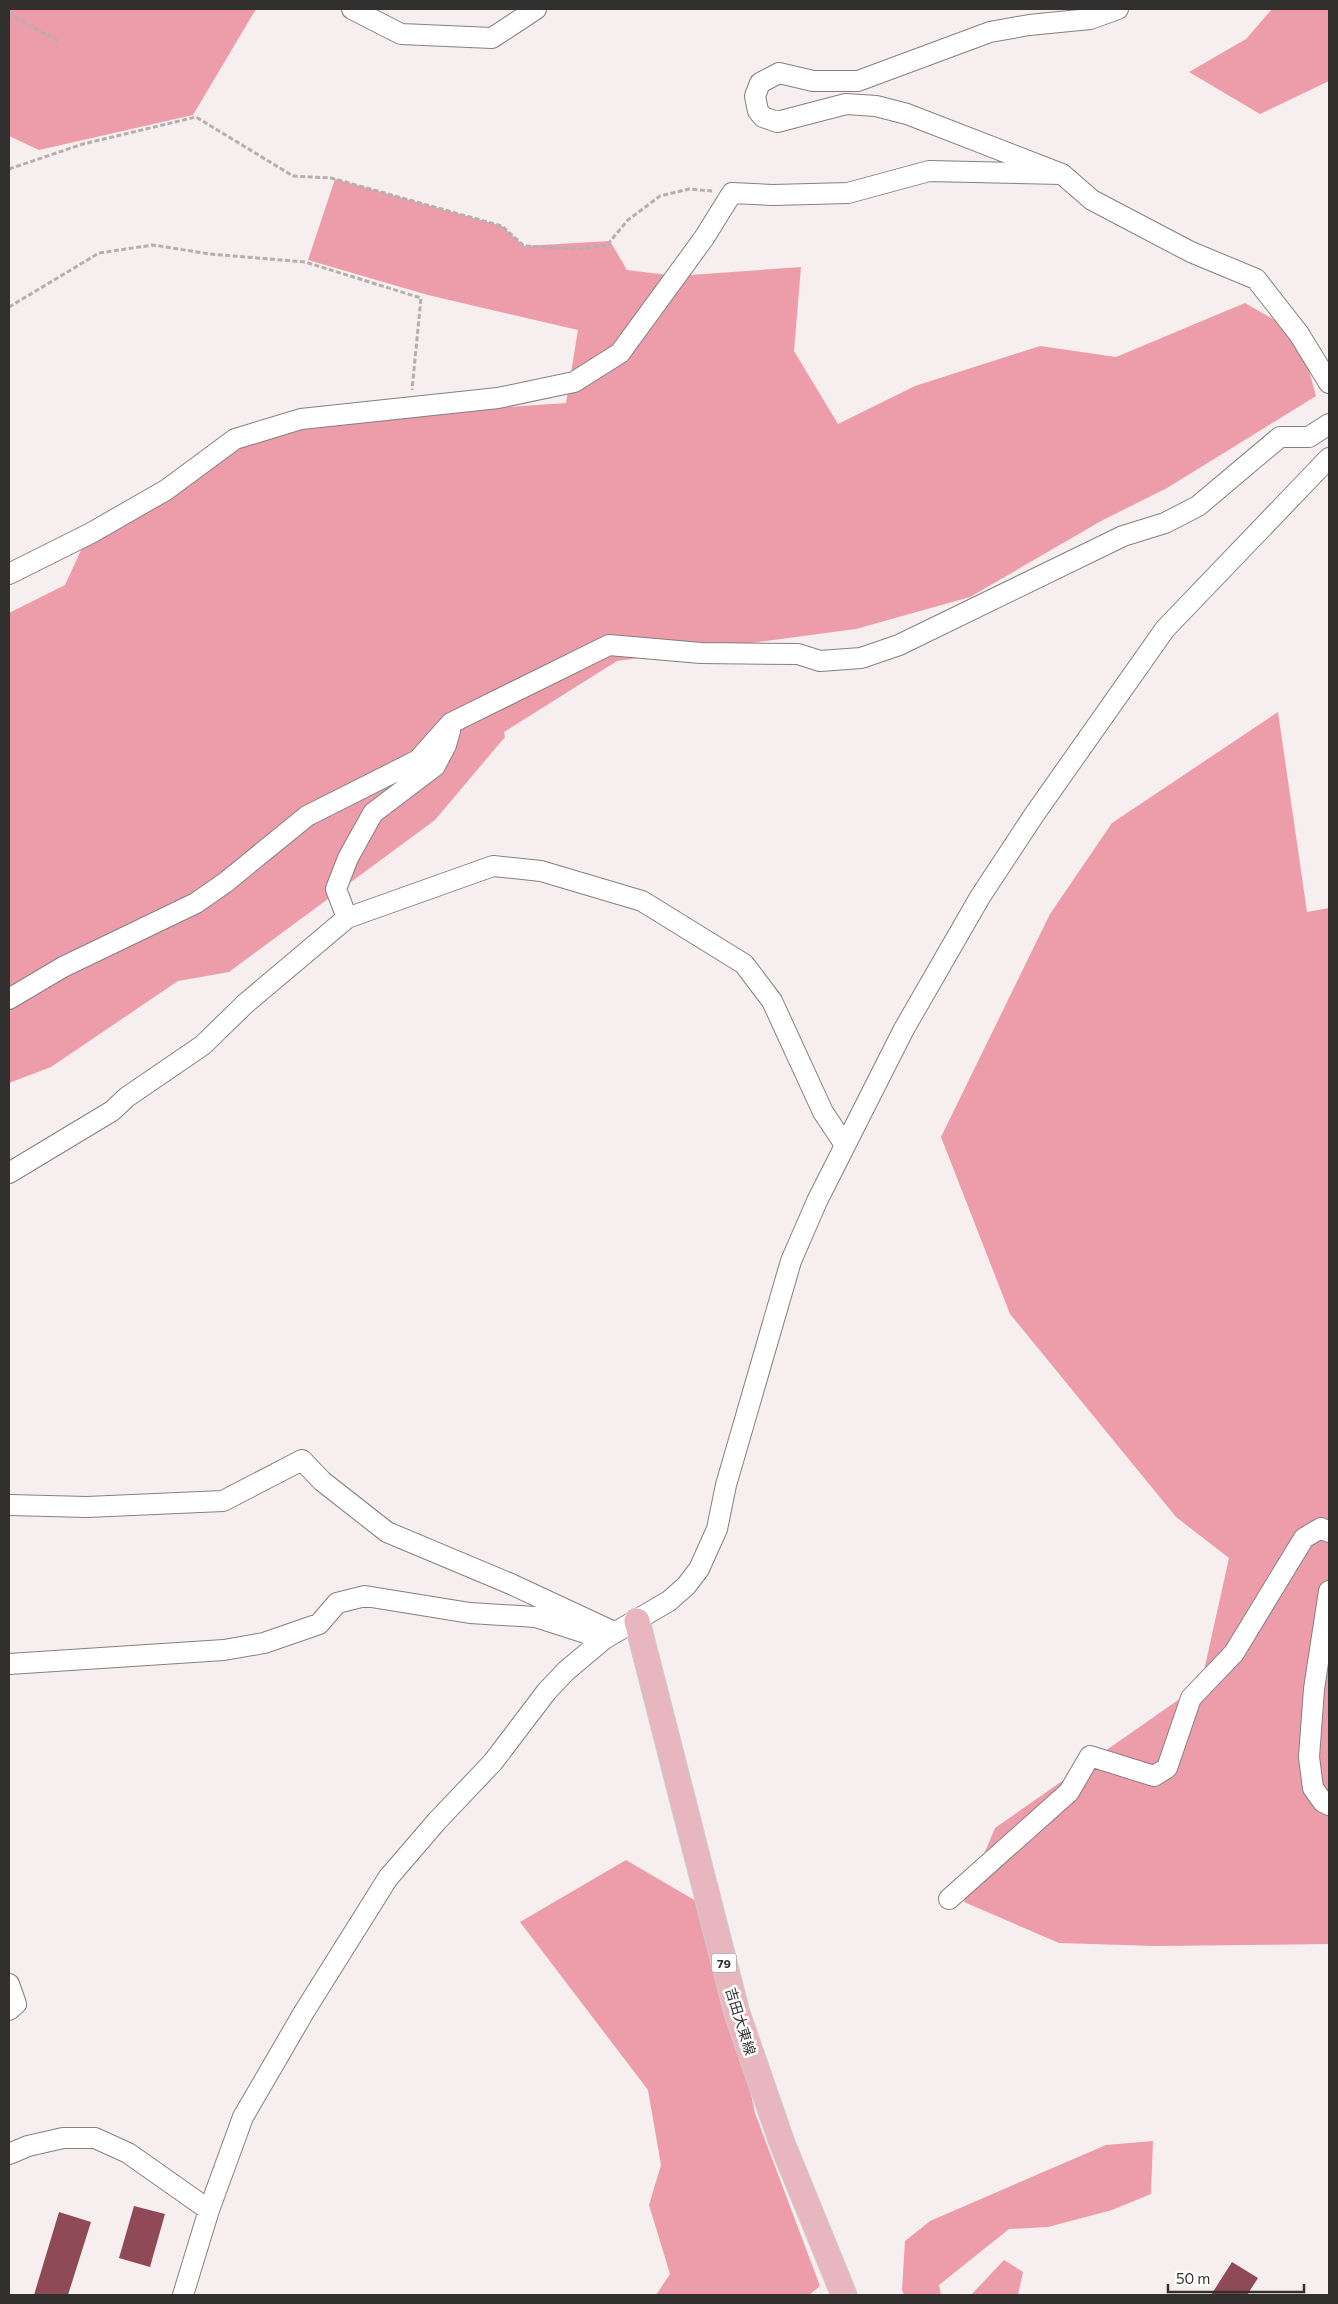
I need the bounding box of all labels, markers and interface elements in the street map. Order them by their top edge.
road number: 79 [712,1954,736,1972]
street label: 吉田大東線 [723,1985,759,2057]
scale bar [1168,2262,1304,2294]
text: 50 m [1176,2269,1210,2287]

